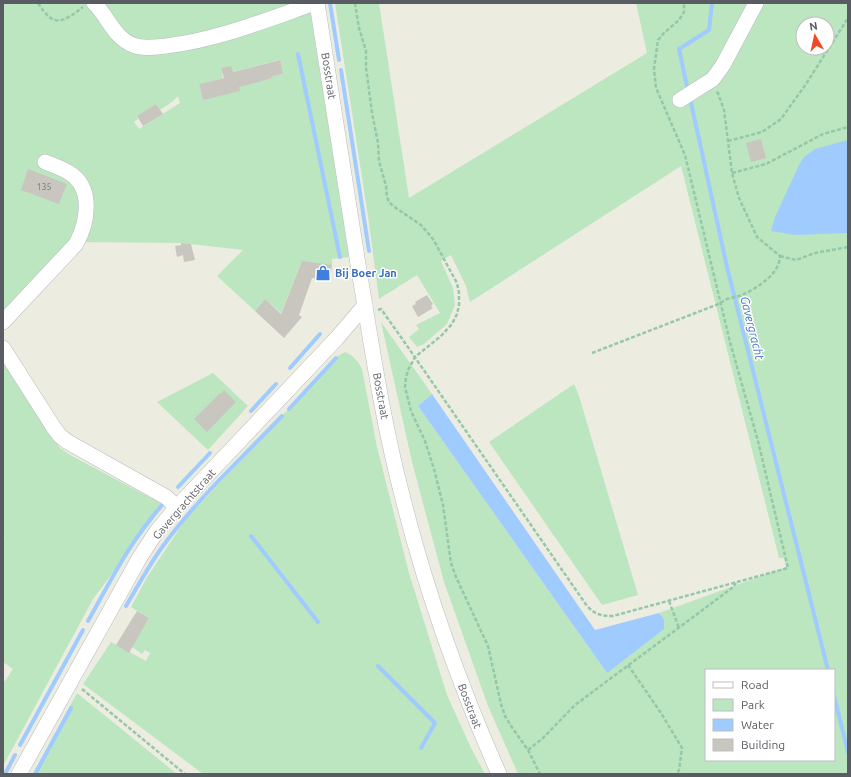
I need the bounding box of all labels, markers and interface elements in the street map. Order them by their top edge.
north arrow [795,16,835,56]
text: N [808,20,818,33]
street label: Bosstraat [319,52,339,101]
house number: 135 [36,182,52,192]
shop icon: Bij Boer Jan [314,264,332,282]
place label: Bij Boer Jan [335,267,397,279]
water label: Gavergracht [738,295,767,361]
street label: Bosstraat [371,372,391,421]
street label: Gavergrachtstraat [150,466,218,542]
legend [705,669,835,761]
text: Road [741,678,769,691]
street label: Bosstraat [456,682,484,731]
text: Park [741,698,765,711]
text: Water [741,718,774,731]
text: Building [741,738,785,751]

